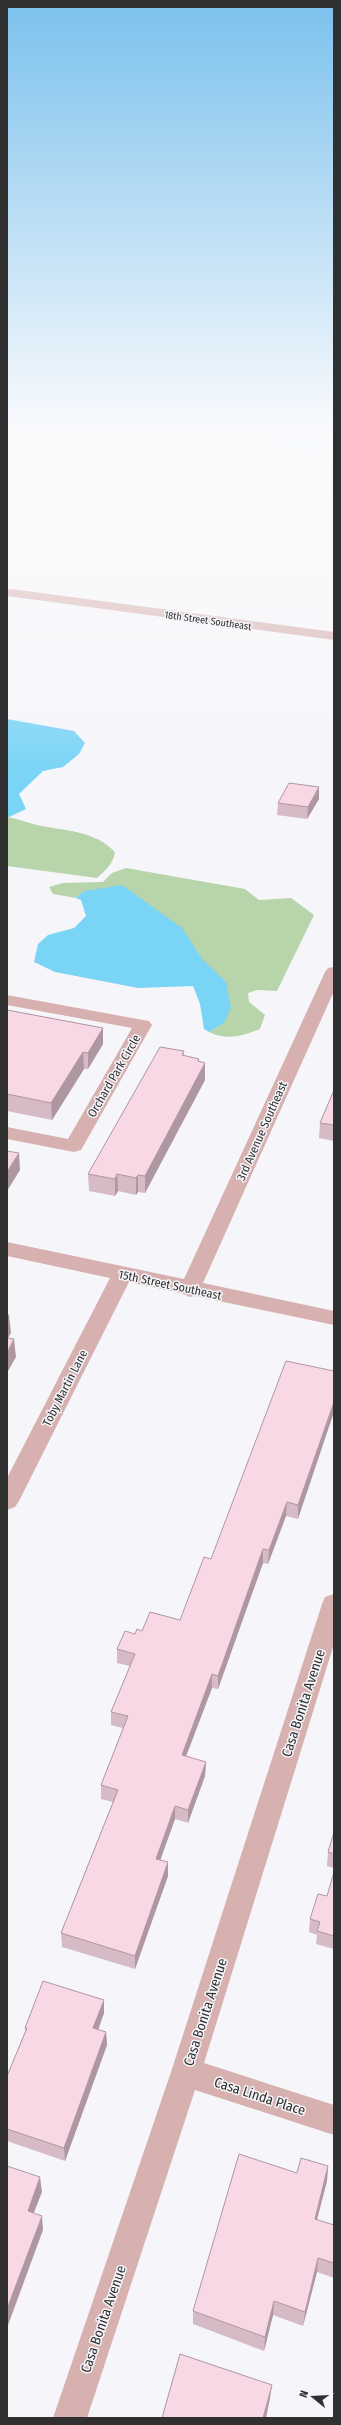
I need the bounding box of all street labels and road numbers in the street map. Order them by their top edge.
street label: 18th Street Southeast [163,609,253,633]
street label: Orchard Park Circle [85,1032,143,1120]
street label: 3rd Avenue Southeast [234,1079,290,1183]
street label: 15th Street Southeast [117,1267,223,1303]
street label: Toby Martin Lane [40,1347,90,1429]
street label: Casa Bonita Avenue [278,1647,329,1759]
street label: Casa Bonita Avenue [180,1956,231,2068]
street label: Casa Linda Place [212,2074,308,2119]
street label: Casa Bonita Avenue [77,2263,130,2375]

